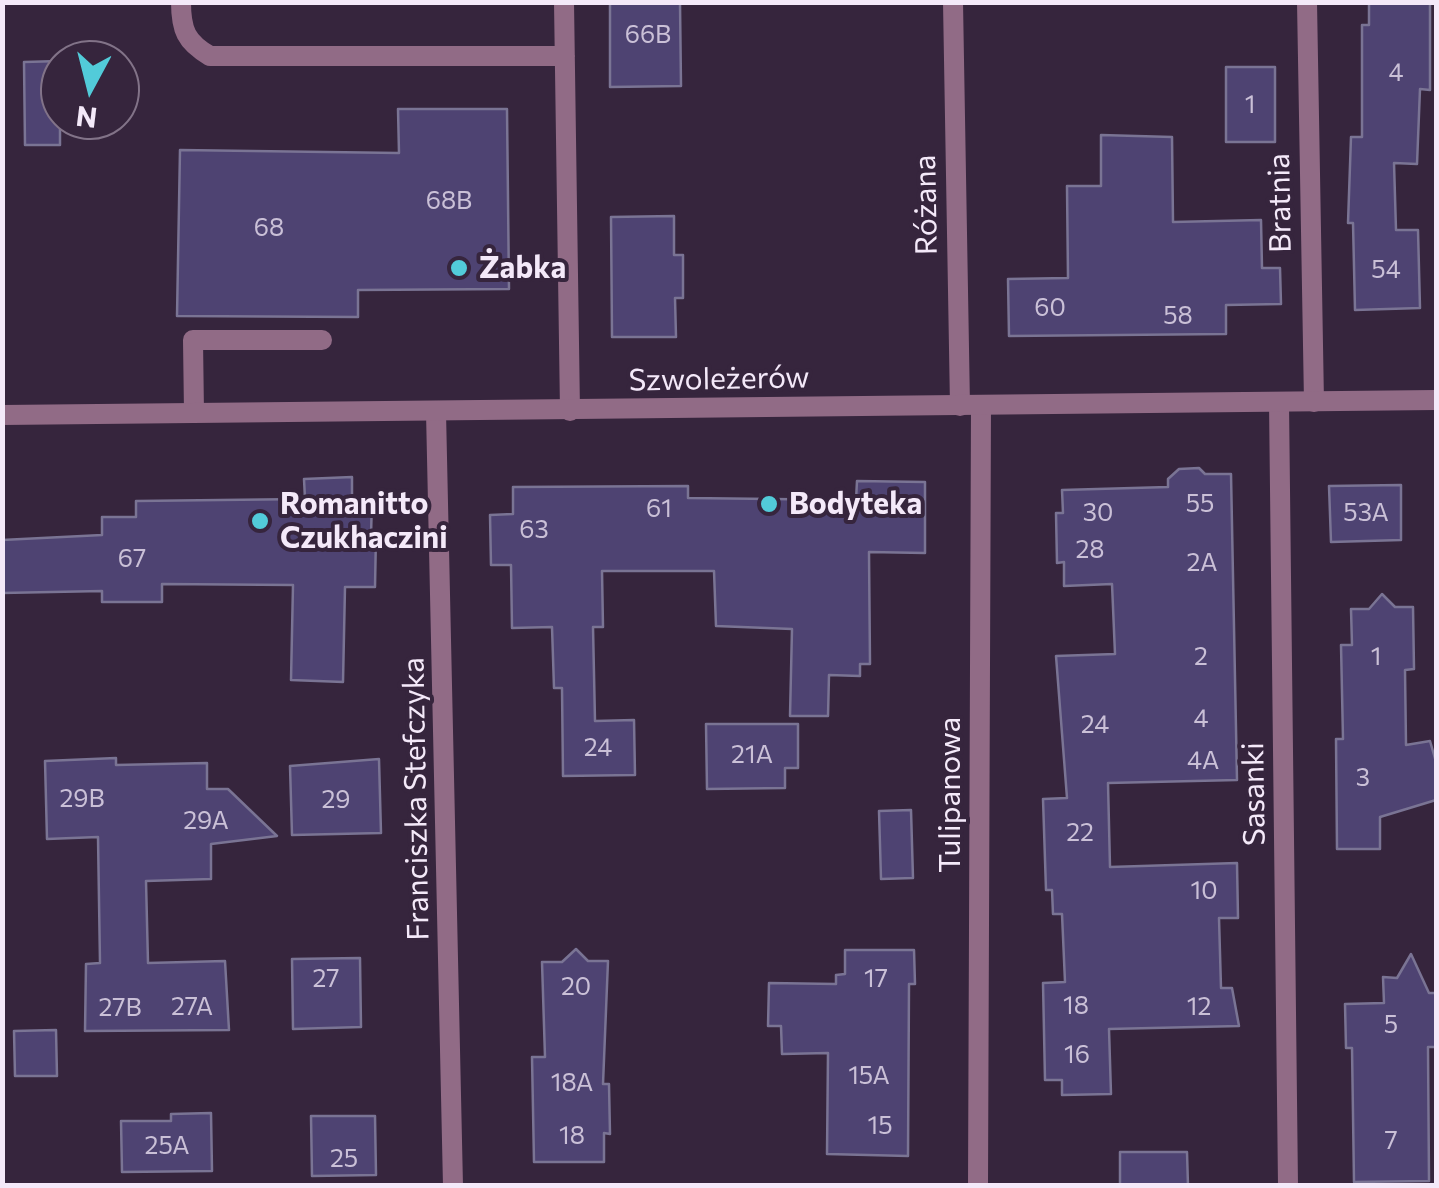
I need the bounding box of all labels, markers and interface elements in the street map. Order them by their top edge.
house number: 66B [625,20,671,50]
north arrow [40,40,140,140]
house number: 4 [1389,58,1403,88]
house number: 1 [1245,90,1255,120]
text: N [74,100,99,136]
street label: Bratnia [1261,153,1299,253]
street label: Różana [907,154,945,256]
house number: 68B [426,186,472,216]
house number: 68 [254,213,284,243]
place label: Żabka [479,250,566,286]
house number: 54 [1371,255,1401,285]
marker: Żabka [448,257,470,279]
house number: 60 [1034,293,1066,323]
house number: 58 [1163,301,1193,331]
street label: Szwoleżerów [628,359,810,399]
place label: Romanitto Czukhaczini [280,486,448,556]
place label: Bodyteka [789,486,922,522]
house number: 55 [1186,489,1214,519]
marker: Bodyteka [758,493,780,515]
house number: 61 [646,494,672,524]
house number: 30 [1083,498,1113,528]
house number: 53A [1343,498,1389,528]
marker: Romanitto Czukhaczini [249,510,271,532]
house number: 63 [519,515,549,545]
house number: 28 [1076,535,1104,565]
house number: 67 [118,544,146,574]
house number: 2A [1186,548,1218,578]
house number: 2 [1194,642,1208,672]
house number: 1 [1371,642,1381,672]
street label: Franciszka Stefczyka [396,657,436,941]
house number: 4 [1194,704,1208,734]
house number: 24 [1081,710,1109,740]
street label: Tulipanowa [932,717,968,873]
house number: 24 [584,733,612,763]
house number: 21A [731,740,773,770]
street label: Sasanki [1235,742,1273,846]
house number: 4A [1187,746,1219,776]
house number: 3 [1356,763,1370,793]
house number: 29B [59,784,105,814]
house number: 29 [322,785,350,815]
house number: 29A [183,806,229,836]
house number: 22 [1066,818,1094,848]
house number: 10 [1191,876,1217,906]
house number: 27 [313,964,339,994]
house number: 17 [864,964,888,994]
house number: 20 [561,972,591,1002]
house number: 18 [1063,991,1089,1021]
house number: 27A [171,992,213,1022]
house number: 12 [1187,992,1211,1022]
house number: 27B [98,993,142,1023]
house number: 5 [1384,1010,1398,1040]
house number: 16 [1064,1040,1090,1070]
house number: 15A [848,1061,890,1091]
house number: 18A [551,1068,593,1098]
house number: 15 [867,1111,893,1141]
house number: 18 [559,1121,585,1151]
house number: 7 [1384,1126,1398,1156]
house number: 25A [145,1131,189,1161]
house number: 25 [330,1144,358,1174]

